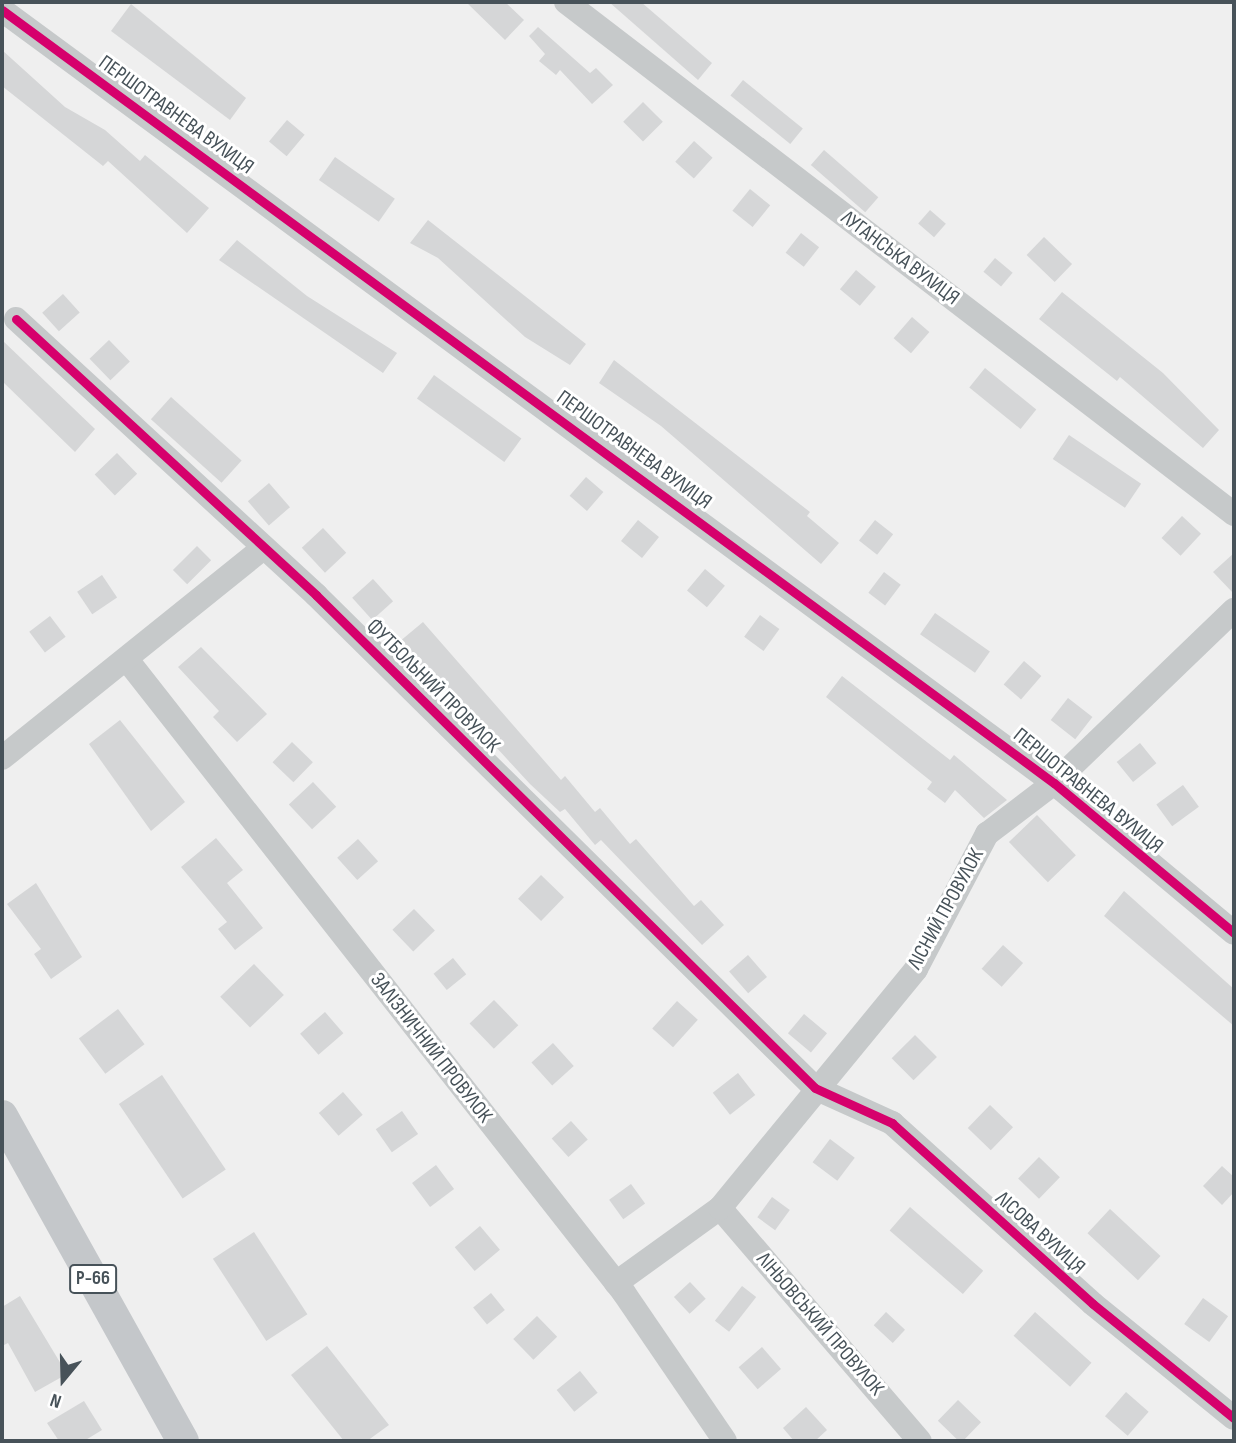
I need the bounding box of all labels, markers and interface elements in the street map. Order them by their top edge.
street label: ПЕРШОТРАВНЕВА ВУЛИЦЯ [94,50,258,180]
street label: ЛУГАНСЬКА ВУЛИЦЯ [836,205,964,311]
street label: ПЕРШОТРАВНЕВА ВУЛИЦЯ [552,385,716,515]
street label: ФУТБОЛЬНИЙ ПРОВУЛОК [361,614,505,758]
street label: ПЕРШОТРАВНЕВА ВУЛИЦЯ [1008,723,1168,859]
street label: ЛІСНИЙ ПРОВУЛОК [903,844,989,974]
street label: ЗАЛІЗНИЧНИЙ ПРОВУЛОК [365,968,497,1128]
street label: ЛІСОВА ВУЛИЦЯ [990,1186,1090,1280]
street label: ЛІНЬОВСЬКИЙ ПРОВУЛОК [751,1247,889,1401]
road number: Р-66 [68,1264,118,1294]
north arrow [28,1345,98,1415]
text: N [47,1388,65,1413]

